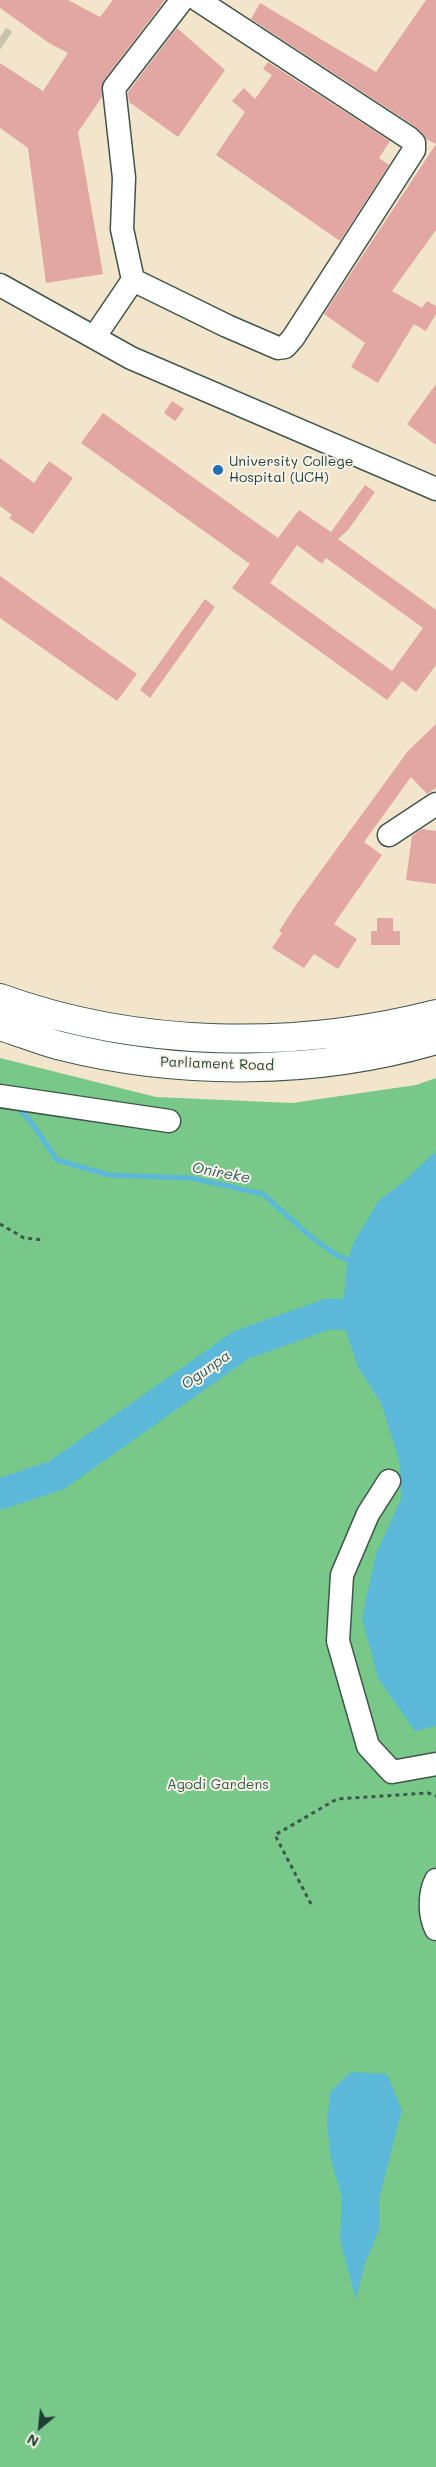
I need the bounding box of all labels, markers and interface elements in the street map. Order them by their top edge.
place label: University College Hospital (UCH) [229,454,353,487]
marker: University College Hospital (UCH) [211,463,225,477]
street label: Parliament Road [160,1054,274,1074]
water label: Onireke [190,1159,252,1187]
water label: Ogunpa [178,1347,234,1393]
park label: Agodi Gardens [167,1777,269,1793]
north arrow [15,2402,65,2452]
text: N [24,2430,42,2452]

